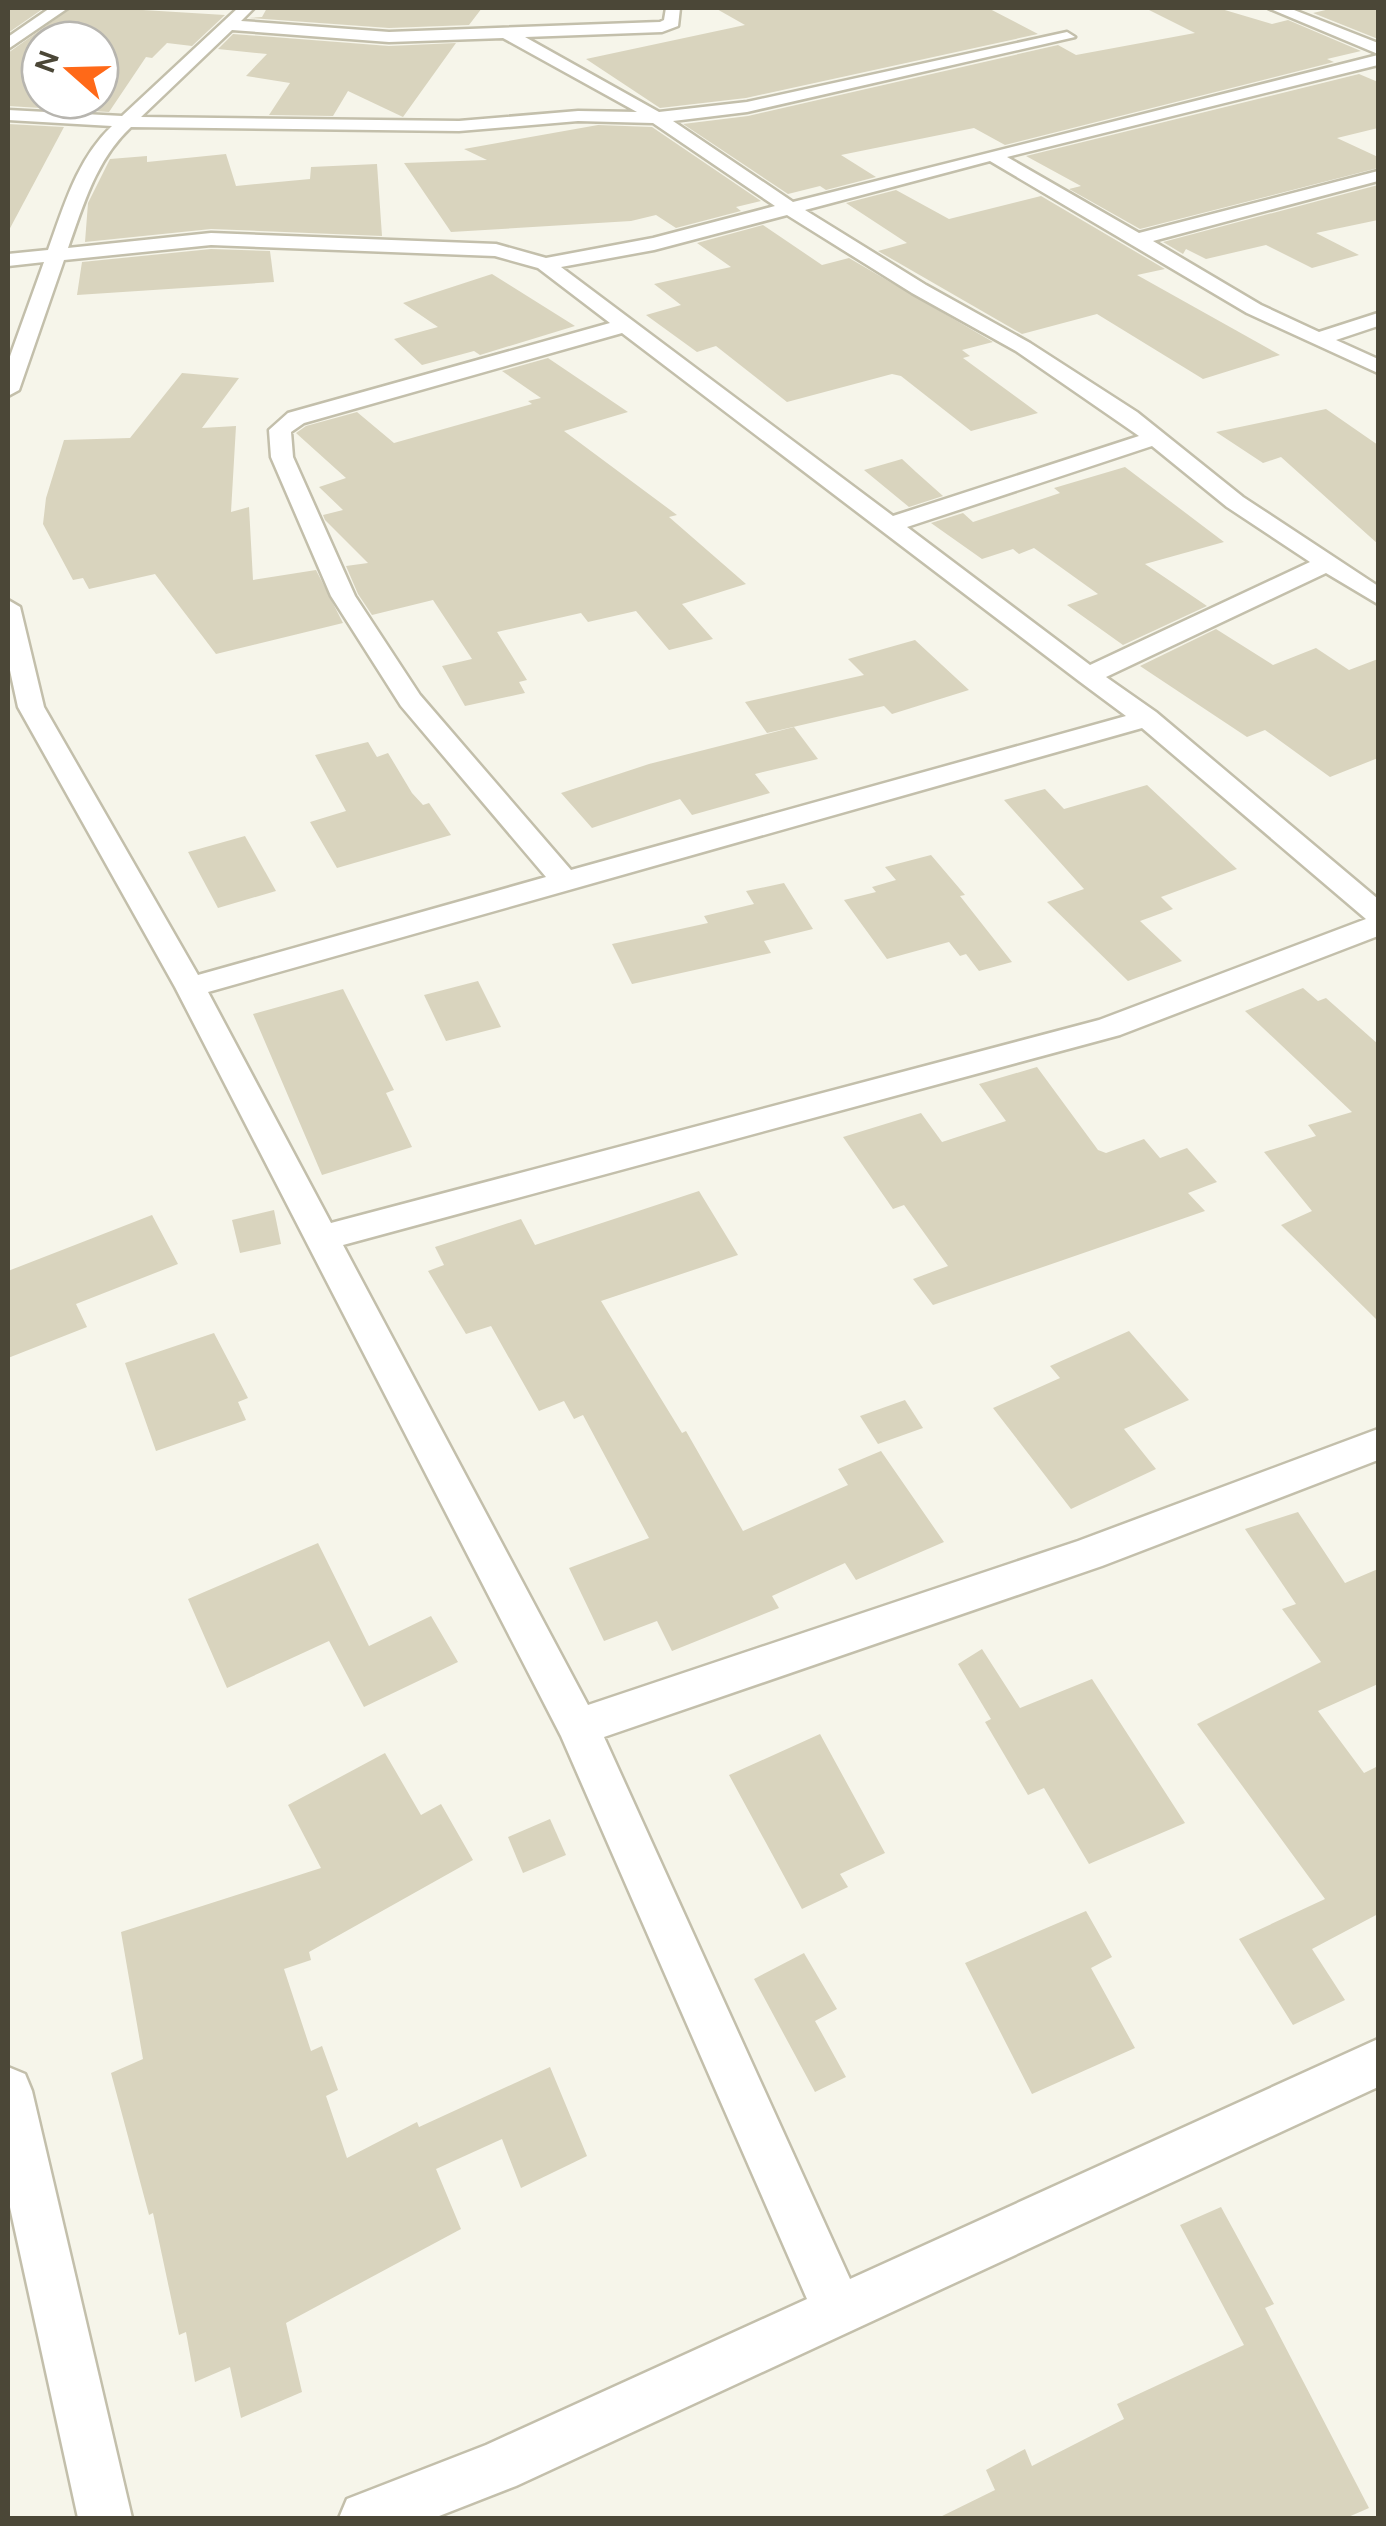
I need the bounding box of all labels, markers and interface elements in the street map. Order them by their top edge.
north arrow [20,20,120,120]
text: N [26,46,68,78]

